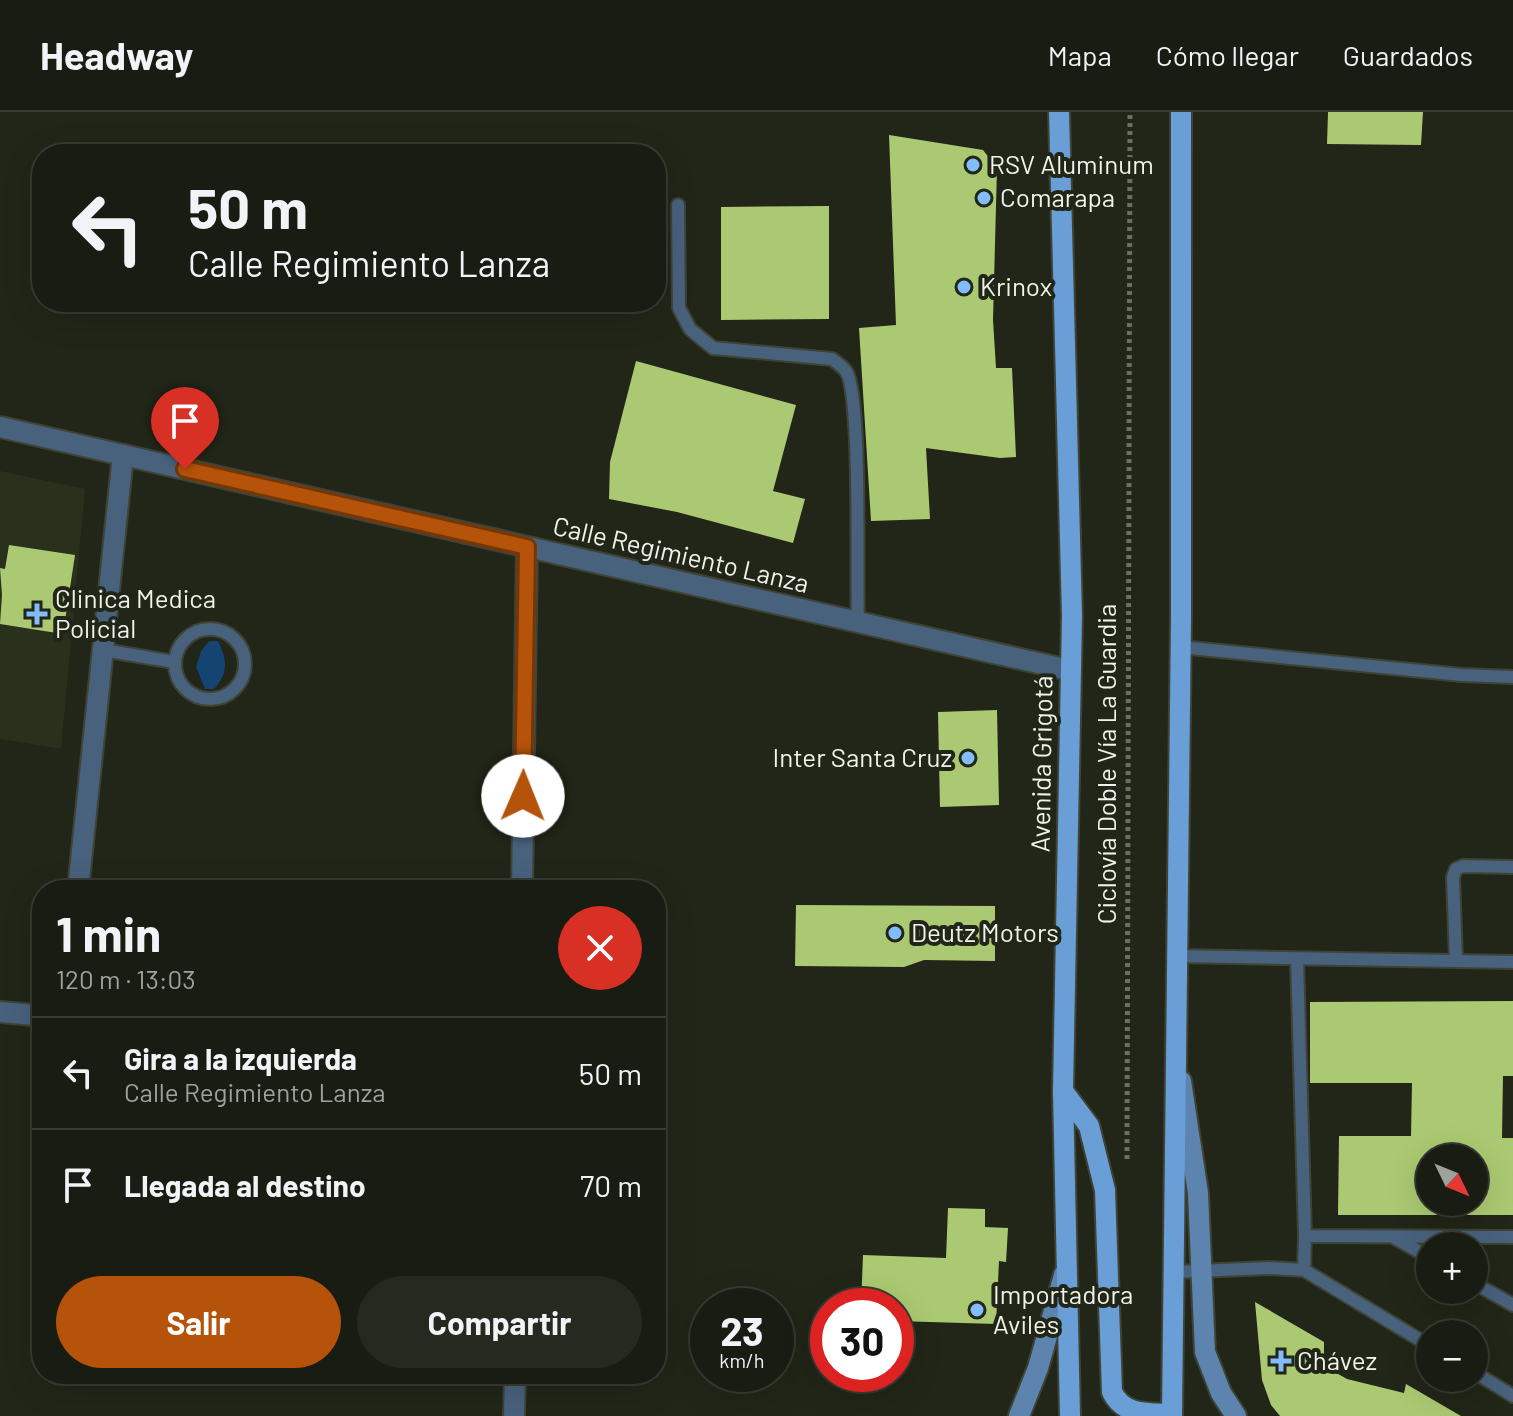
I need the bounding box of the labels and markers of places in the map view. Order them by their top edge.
place label: RSV Aluminum [989,148,1154,179]
marker: RSV Aluminum [964,156,982,174]
place label: Comarapa [1000,181,1115,212]
marker: Comarapa [975,189,993,207]
place label: Krinox [980,270,1052,301]
marker: Krinox [955,278,973,296]
pin [151,387,219,469]
place label: Clinica Medica Policial [55,582,216,643]
marker: Clinica Medica Policial [26,603,48,625]
place label: Inter Santa Cruz [773,741,952,772]
marker: Inter Santa Cruz [959,749,977,767]
place label: Deutz Motors [911,916,1059,947]
marker: Deutz Motors [886,924,904,942]
place label: Importadora Aviles [993,1278,1133,1339]
marker: Importadora Aviles [968,1301,986,1319]
place label: Chávez [1297,1344,1377,1375]
marker: Chávez [1272,1352,1290,1370]

